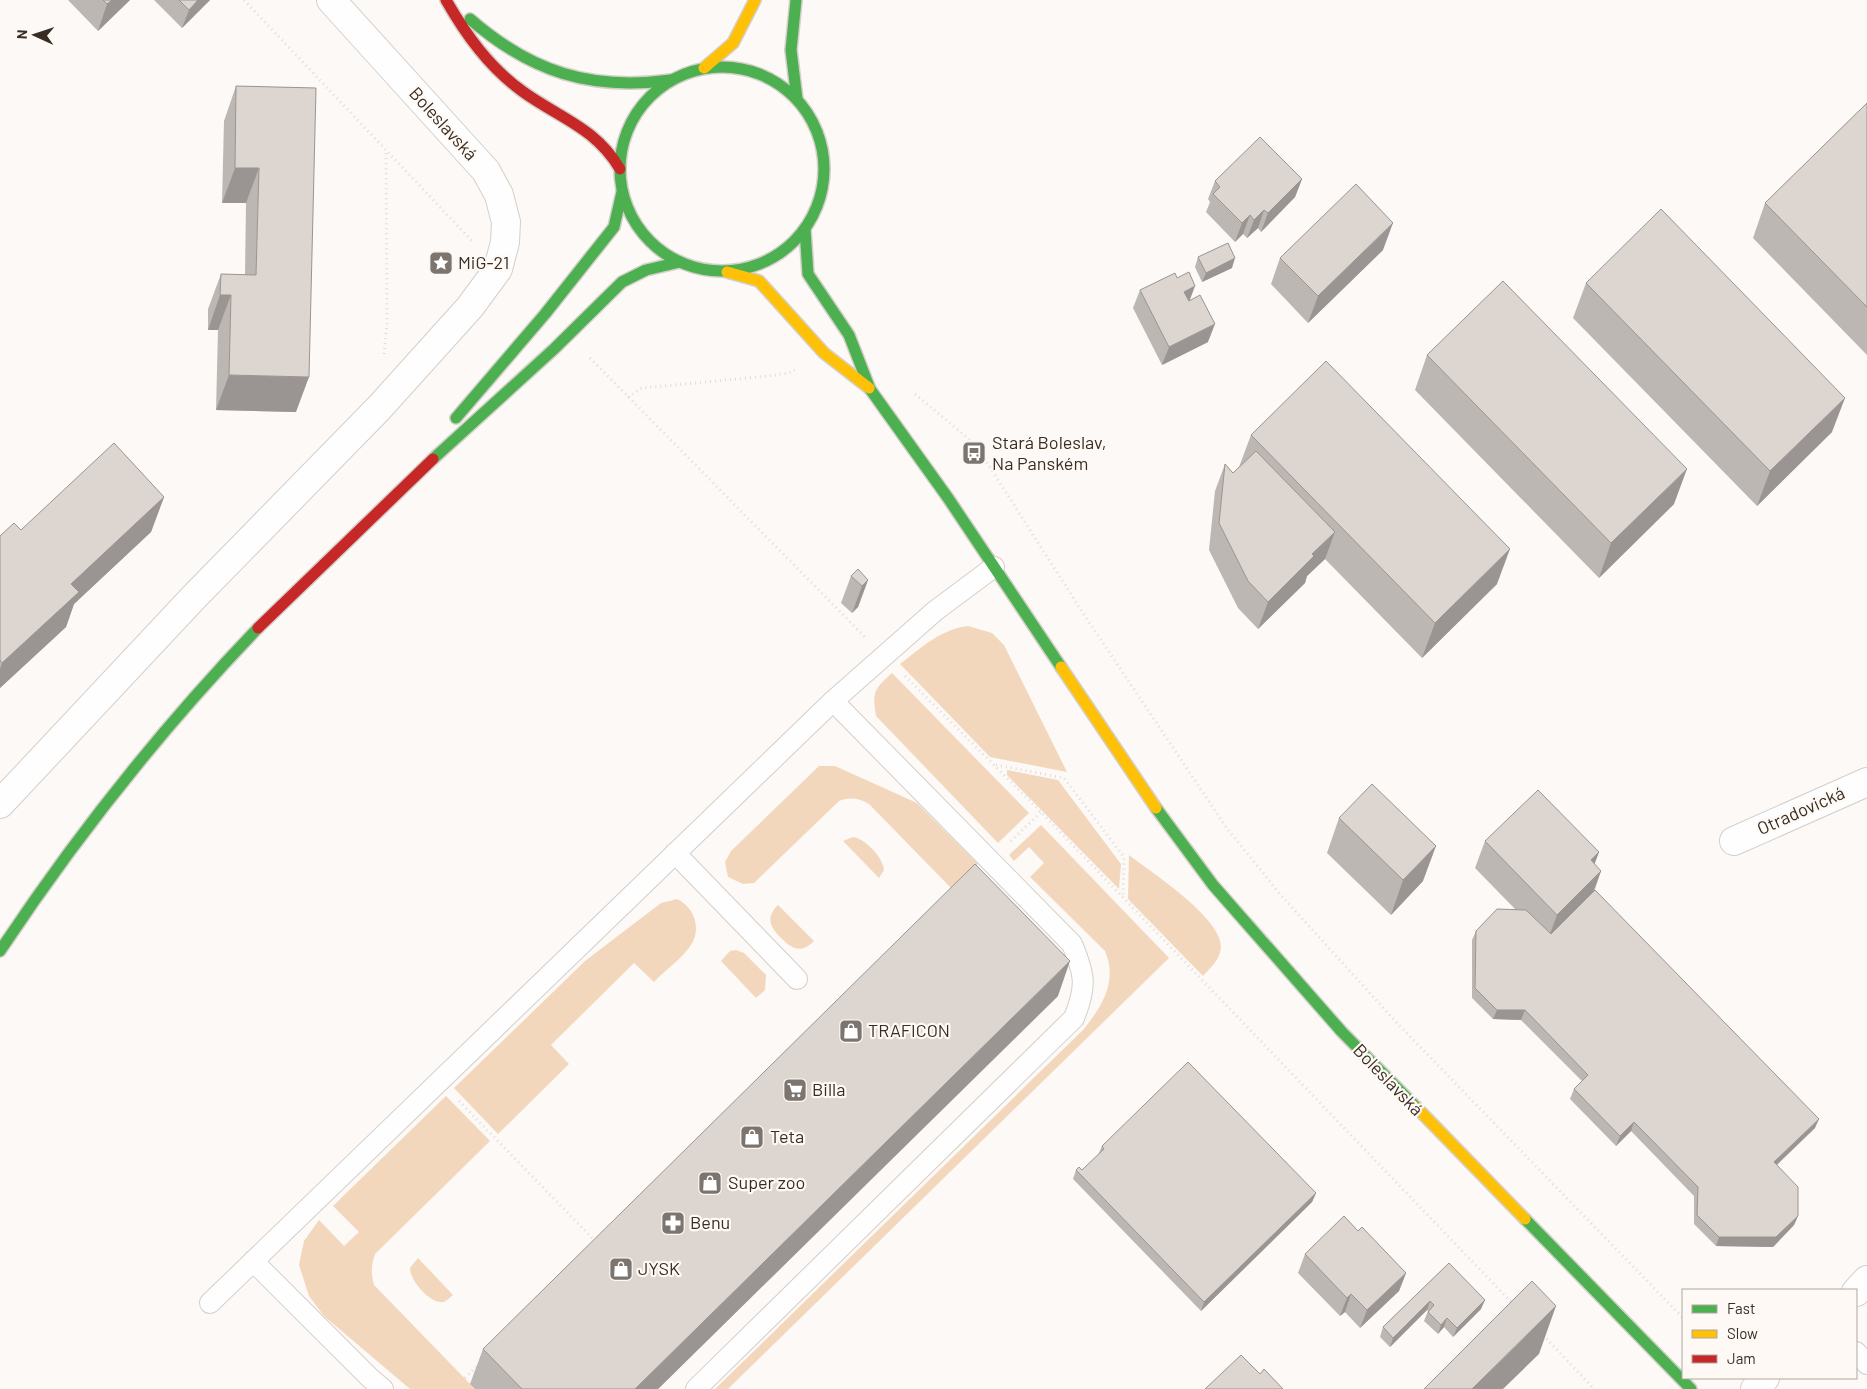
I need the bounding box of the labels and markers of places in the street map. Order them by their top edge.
place icon: MiG-21 [428,250,454,276]
place label: MiG-21 [458,251,509,273]
place label: Stará Boleslav, Na Panském [992,431,1107,474]
bus stop icon: Stará Boleslav, Na Panském [961,440,987,466]
shop icon: TRAFICON [838,1018,864,1044]
place label: TRAFICON [868,1019,950,1041]
supermarket icon: Billa [782,1077,808,1103]
place label: Billa [812,1078,845,1100]
shop icon: Teta [739,1124,765,1150]
place label: Teta [770,1125,804,1147]
shop icon: Super zoo [697,1170,723,1196]
place label: Super zoo [728,1171,805,1193]
pharmacy icon: Benu [660,1210,686,1236]
place label: Benu [690,1211,730,1233]
shop icon: JYSK [608,1256,634,1282]
place label: JYSK [638,1257,680,1279]

